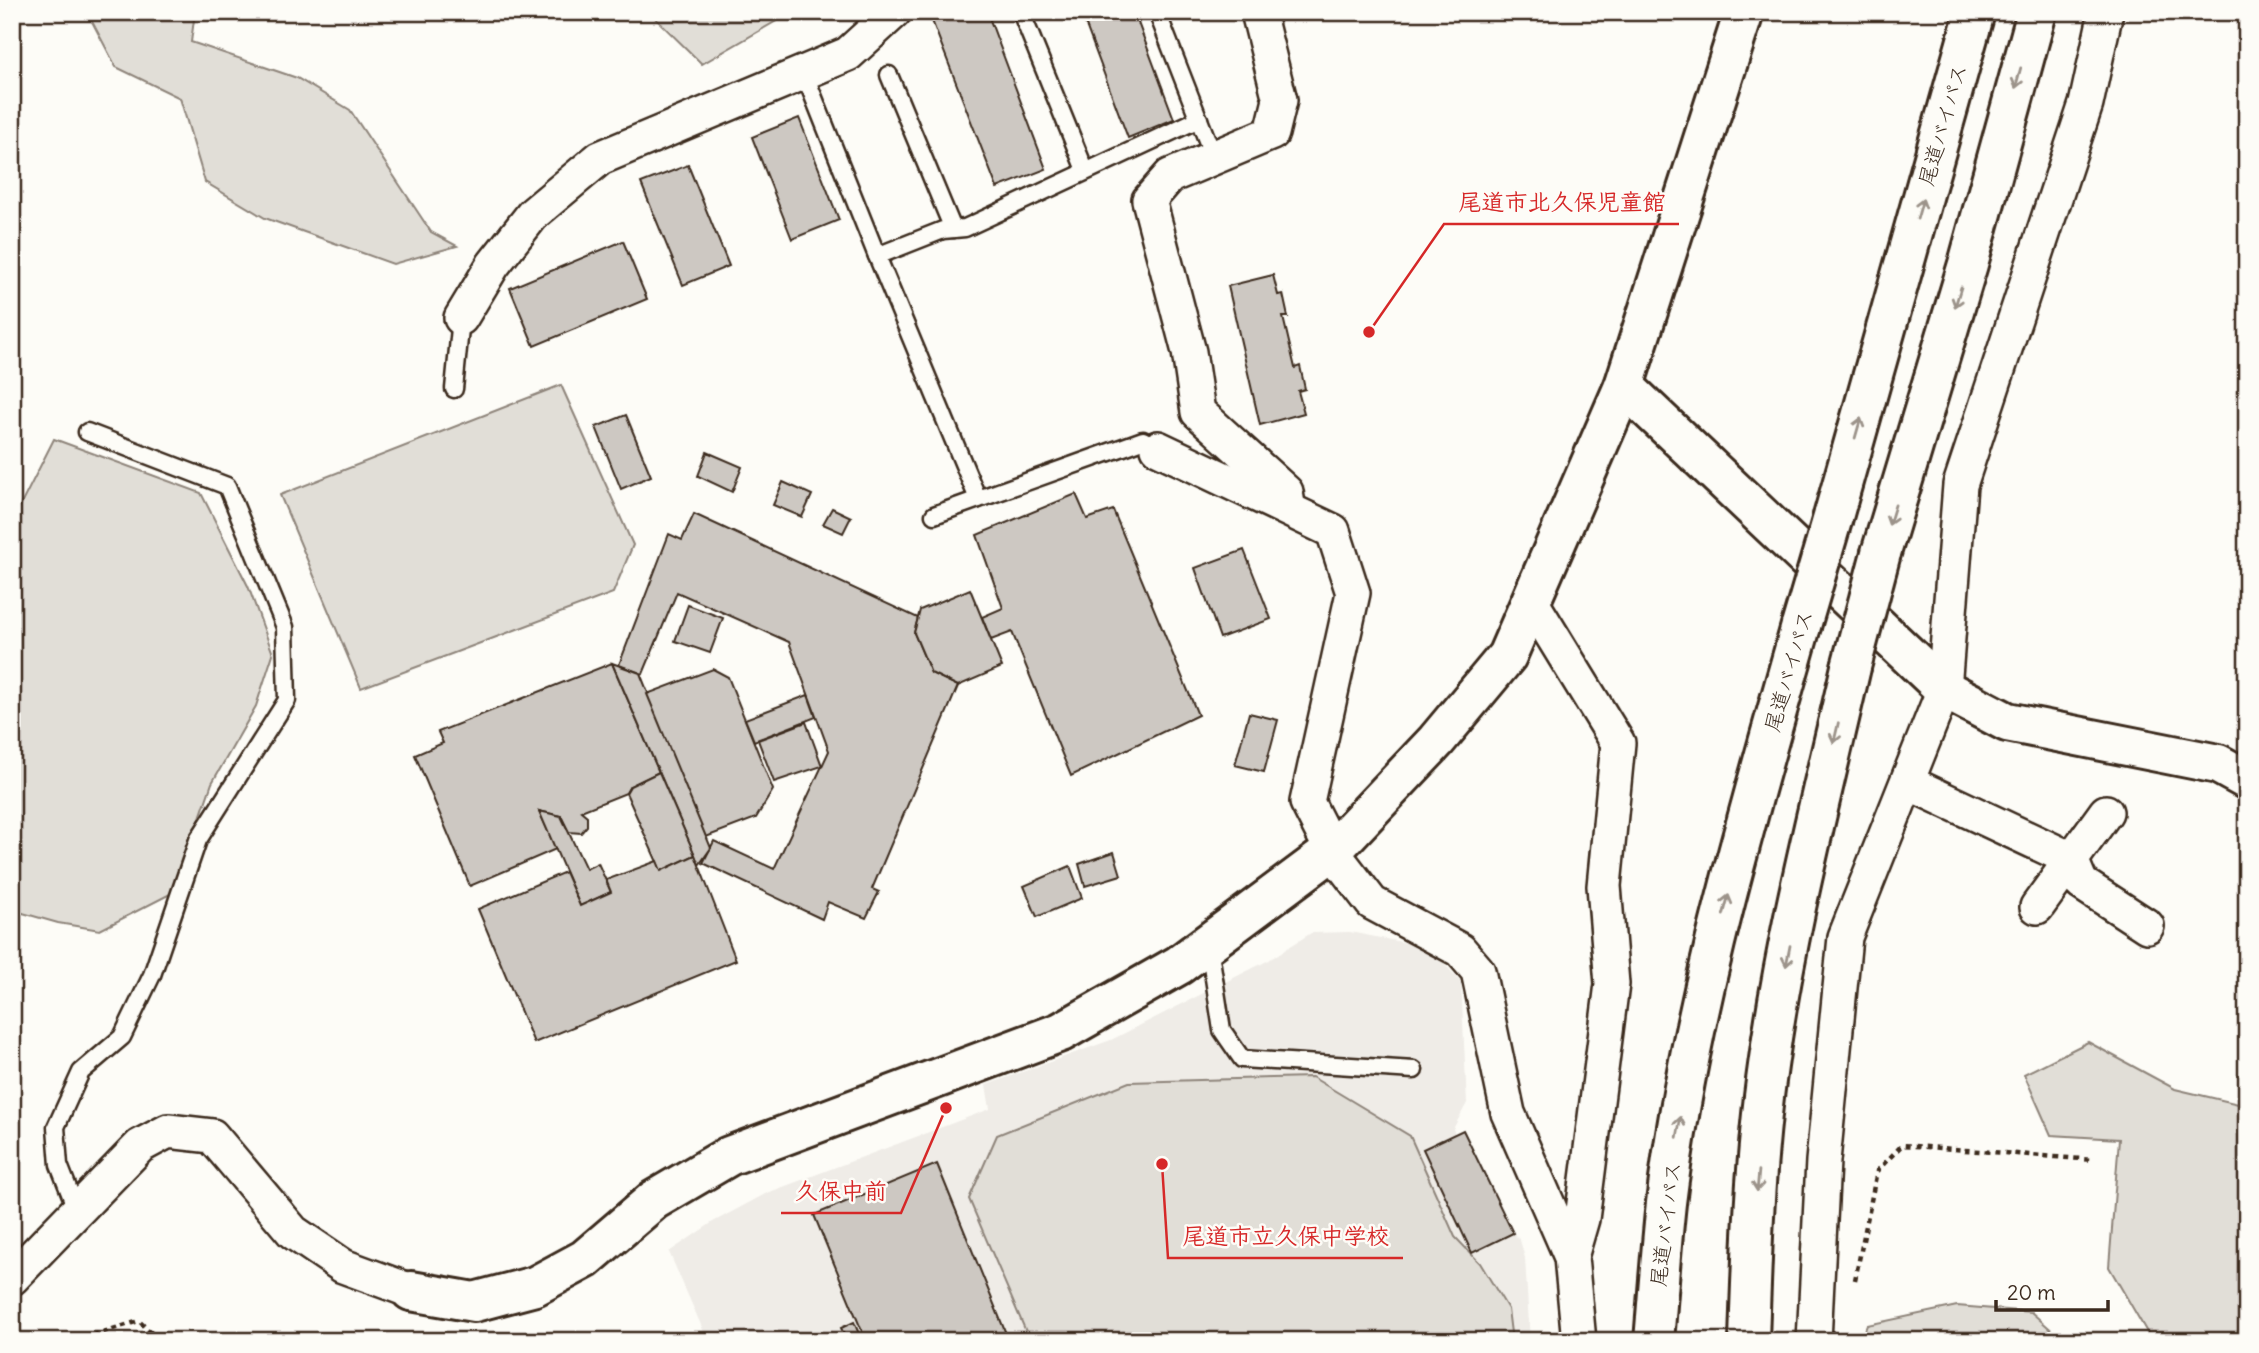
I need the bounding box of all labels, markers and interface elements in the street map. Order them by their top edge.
street label: 尾道バイパス [1912,61,1973,189]
one-way arrow [2011,67,2024,89]
callout: 尾道市北久保児童館 [1444,180,1679,224]
text: 尾道市北久保児童館 [1459,187,1666,216]
one-way arrow [1914,198,1927,221]
one-way arrow [1950,286,1963,308]
one-way arrow [1853,417,1866,439]
one-way arrow [1885,504,1898,526]
street label: 尾道バイパス [1758,607,1819,735]
one-way arrow [1829,721,1843,744]
one-way arrow [1720,894,1733,916]
one-way arrow [1781,944,1795,967]
one-way arrow [1673,1116,1686,1139]
street label: 尾道バイパス [1644,1160,1687,1288]
callout: 久保中前 [781,1169,901,1213]
one-way arrow [1751,1169,1764,1192]
text: 久保中前 [795,1176,887,1205]
callout: 尾道市立久保中学校 [1168,1214,1403,1258]
text: 尾道市立久保中学校 [1183,1221,1390,1250]
scale bar [1996,1269,2108,1313]
text: 20 m [2007,1279,2056,1306]

